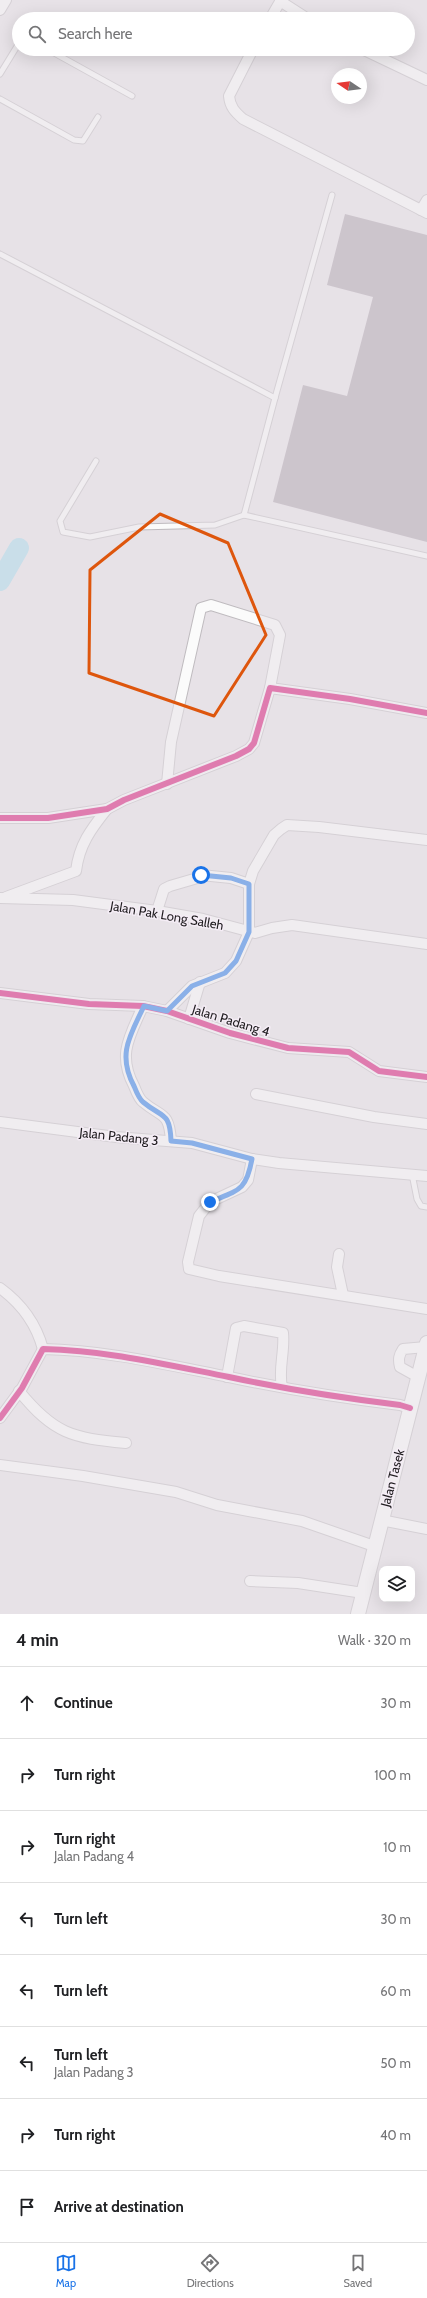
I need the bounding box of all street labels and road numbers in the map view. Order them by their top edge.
street label: Jalan Pak Long Salleh [108,897,225,933]
street label: Jalan Padang 4 [189,1000,272,1039]
street label: Jalan Padang 3 [78,1124,159,1148]
street label: Jalan Tasek [376,1447,407,1510]

